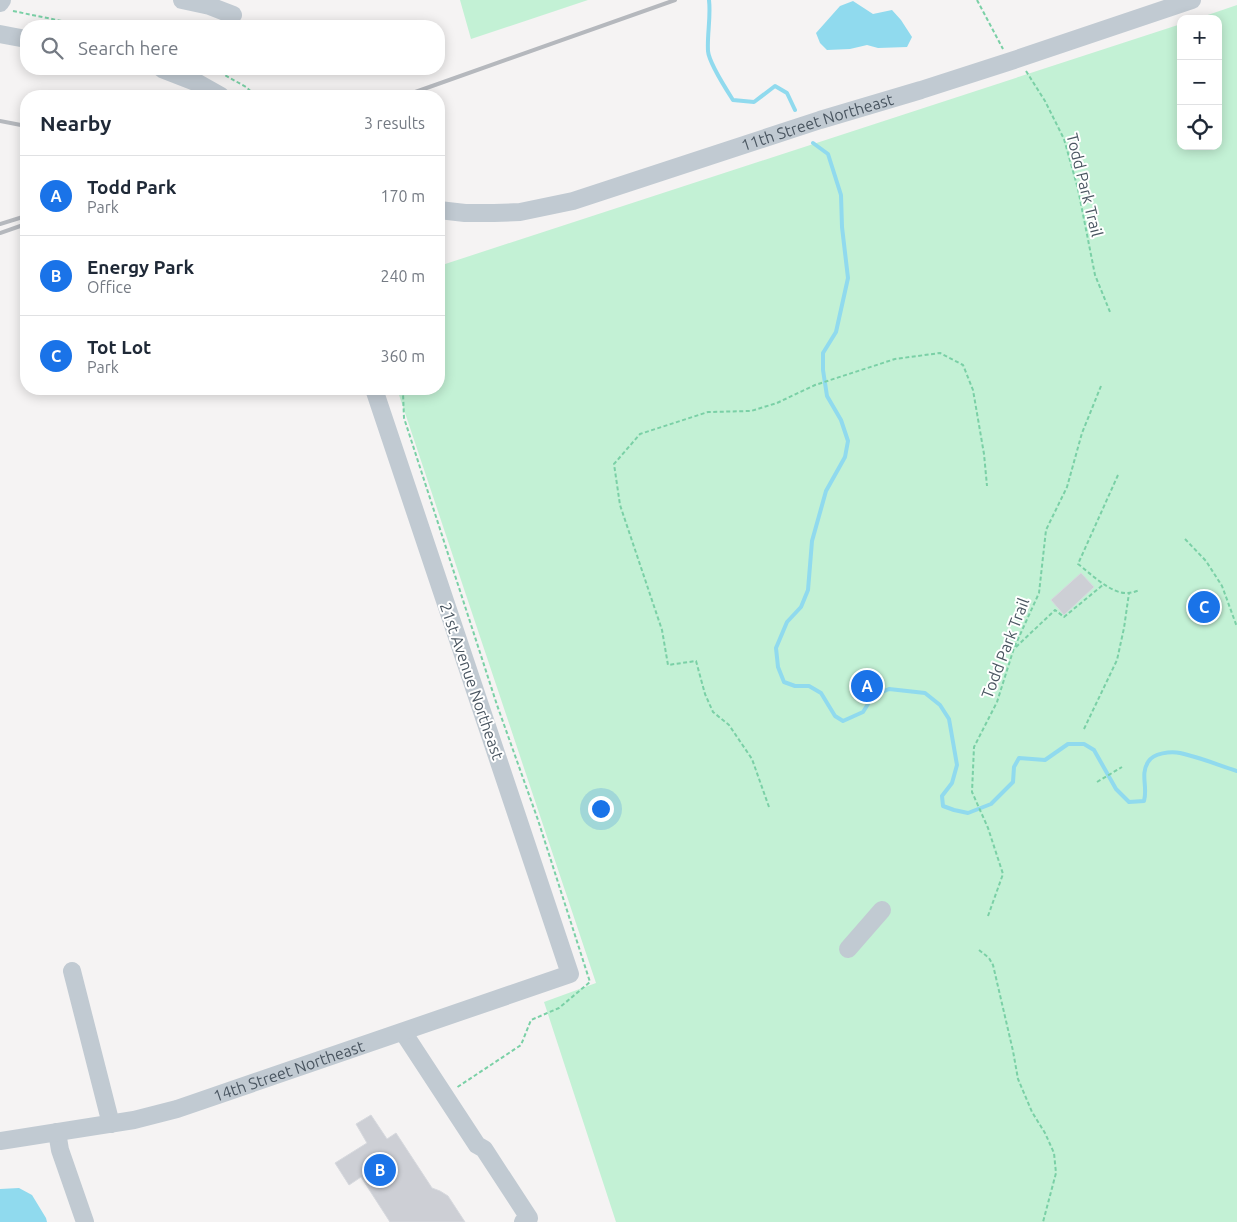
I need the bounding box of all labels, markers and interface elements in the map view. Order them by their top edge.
map controls [1177,15,1222,150]
button: + [1177,15,1222,60]
search box [20,20,445,75]
icon: search [38,34,66,62]
text: Search here [78,37,178,59]
button: − [1177,60,1222,105]
street label: 11th Street Northeast [739,90,896,154]
button: locate [1177,105,1222,150]
text: Nearby [40,111,111,135]
text: 3 results [364,114,425,132]
street label: Todd Park Trail [1063,131,1107,239]
text: Todd Park [87,176,176,198]
text: A [50,187,62,205]
text: 170 m [380,187,425,205]
text: Park [87,198,119,216]
text: Energy Park [87,256,194,278]
text: B [51,267,61,285]
text: 240 m [380,267,425,285]
text: Office [87,278,132,296]
text: Tot Lot [87,336,151,358]
text: C [51,347,61,365]
text: 360 m [380,347,425,365]
text: Park [87,358,119,376]
pin: C [1188,588,1220,626]
street label: Todd Park Trail [978,595,1032,701]
street label: 21st Avenue Northeast [437,600,508,763]
pin: A [851,667,883,705]
your location [588,796,614,822]
street label: 14th Street Northeast [211,1036,367,1105]
pin: B [364,1151,396,1189]

